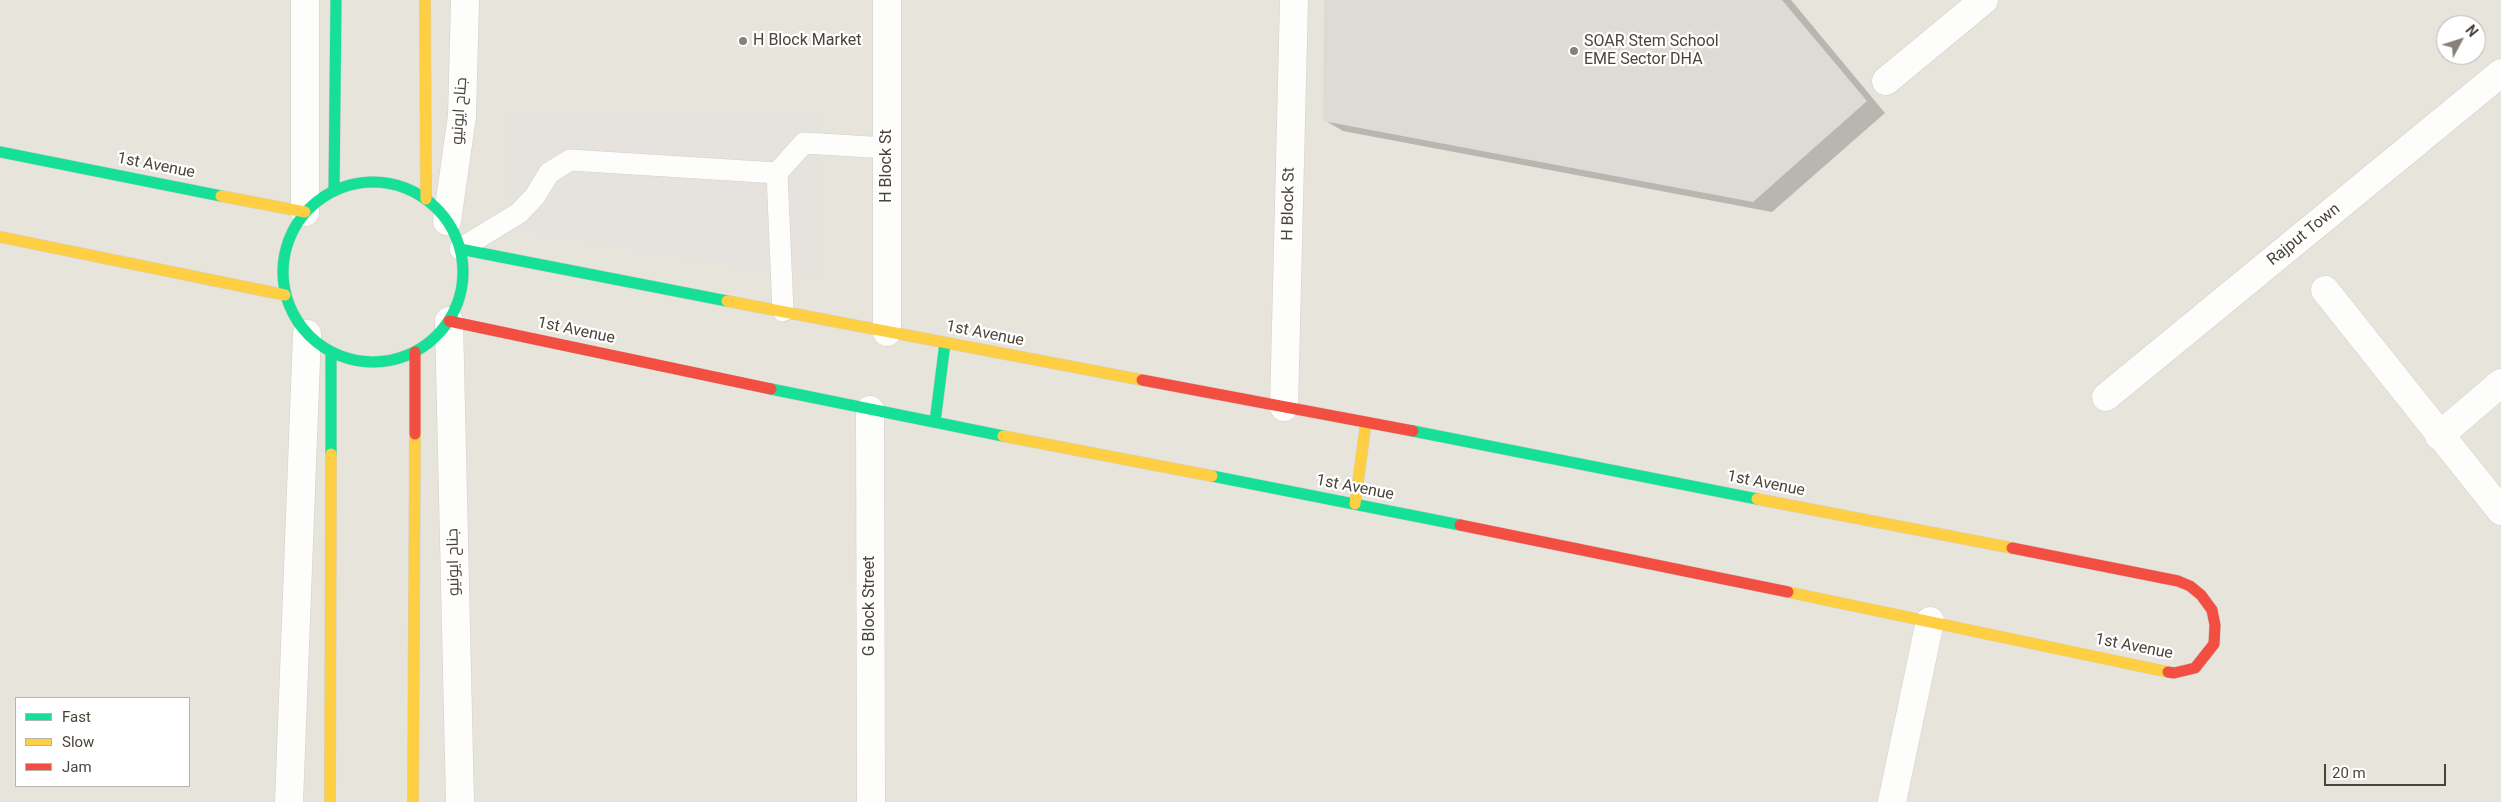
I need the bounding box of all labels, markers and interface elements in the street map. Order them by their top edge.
north arrow [2436,15,2486,65]
text: N [2462,22,2481,40]
place label: H Block Market [753,31,862,51]
place label: SOAR Stem School EME Sector DHA [1584,32,1719,70]
marker: H Block Market [737,35,749,47]
marker: SOAR Stem School EME Sector DHA [1568,45,1580,57]
street label: جناح ایونیو [448,77,472,145]
street label: H Block St [877,129,897,203]
street label: 1st Avenue [116,149,196,183]
street label: H Block St [1279,167,1299,241]
street label: Rajput Town [2264,200,2344,270]
street label: 1st Avenue [535,313,617,349]
street label: 1st Avenue [945,317,1025,351]
street label: 1st Avenue [1726,467,1806,501]
street label: 1st Avenue [1315,471,1395,505]
street label: جناح ایونیو [444,528,464,596]
street label: G Block Street [860,556,880,656]
street label: 1st Avenue [2094,630,2174,664]
legend [15,697,190,787]
text: Fast [62,708,91,726]
text: Slow [62,733,94,751]
scale bar [2326,754,2448,786]
text: Jam [62,758,92,776]
text: 20 m [2332,764,2366,782]

